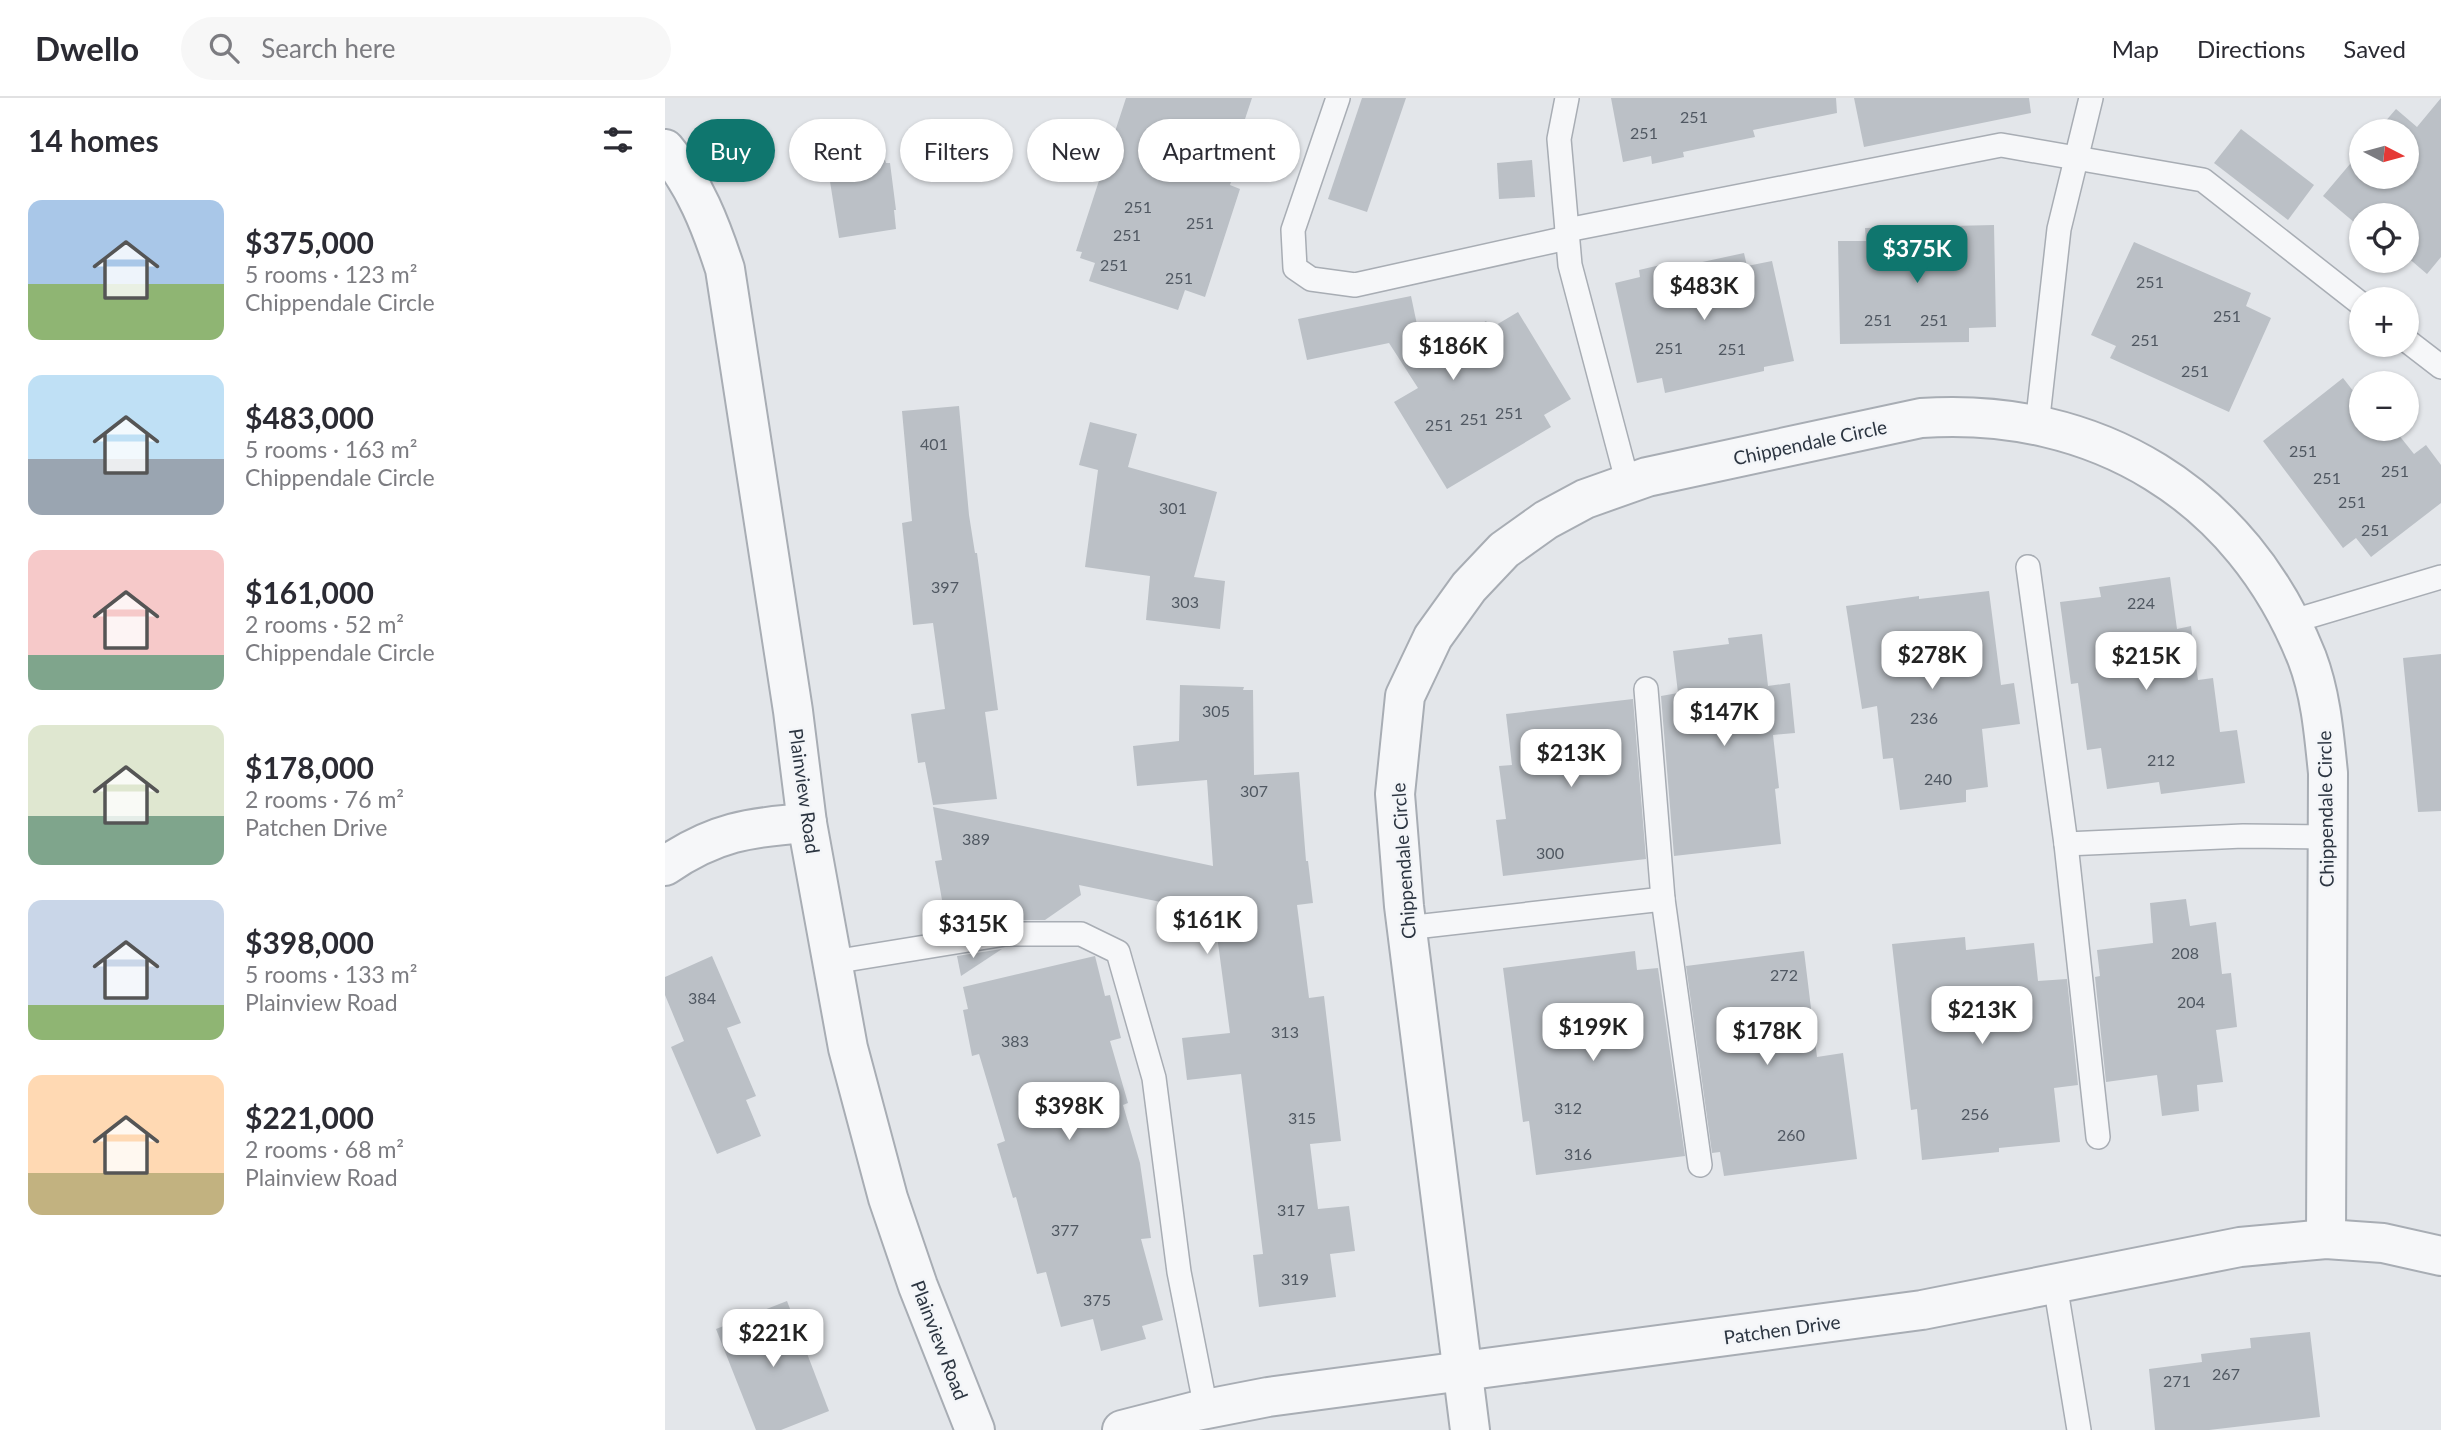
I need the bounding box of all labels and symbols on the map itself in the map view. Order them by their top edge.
house number: 251 [1680,107,1708,126]
north arrow [2349,119,2419,189]
house number: 251 [1630,123,1658,142]
house number: 251 [1124,197,1152,216]
house number: 251 [1186,213,1214,232]
house number: 251 [1113,225,1141,244]
pin: $375K [1868,226,1966,285]
house number: 251 [1100,255,1128,274]
pin: $483K [1655,262,1753,322]
house number: 251 [1165,268,1193,287]
house number: 251 [2136,272,2164,291]
house number: 251 [2213,306,2241,325]
house number: 251 [1864,310,1892,329]
house number: 251 [1920,310,1948,329]
pin: $186K [1404,322,1502,382]
house number: 251 [2131,330,2159,349]
house number: 251 [1655,338,1683,357]
house number: 251 [1718,339,1746,358]
house number: 251 [2181,361,2209,380]
house number: 251 [1495,403,1523,422]
house number: 251 [1460,409,1488,428]
street label: Chippendale Circle [1731,414,1889,470]
house number: 251 [1425,415,1453,434]
house number: 401 [920,434,948,453]
house number: 251 [2289,441,2317,460]
house number: 251 [2381,461,2409,480]
house number: 251 [2313,468,2341,487]
house number: 251 [2338,492,2366,511]
house number: 301 [1159,498,1187,517]
house number: 251 [2361,520,2389,539]
house number: 397 [931,577,959,596]
house number: 303 [1171,592,1199,611]
house number: 224 [2127,593,2155,612]
pin: $278K [1883,632,1981,691]
pin: $215K [2097,632,2195,692]
pin: $147K [1675,688,1773,748]
house number: 305 [1202,701,1230,720]
house number: 236 [1910,708,1938,727]
street label: Plainview Road [785,727,825,855]
pin: $213K [1522,730,1620,789]
street label: Chippendale Circle [2312,730,2338,888]
house number: 212 [2147,750,2175,769]
house number: 240 [1924,769,1952,788]
house number: 307 [1240,781,1268,800]
street label: Chippendale Circle [1386,782,1420,940]
house number: 389 [962,829,990,848]
house number: 300 [1536,843,1564,862]
pin: $161K [1158,896,1256,956]
pin: $315K [924,900,1022,960]
house number: 208 [2171,943,2199,962]
house number: 272 [1770,965,1798,984]
pin: $213K [1933,986,2031,1046]
house number: 384 [688,988,716,1007]
house number: 204 [2177,992,2205,1011]
pin: $199K [1544,1004,1642,1063]
pin: $178K [1718,1007,1816,1067]
house number: 313 [1271,1022,1299,1041]
house number: 383 [1001,1031,1029,1050]
pin: $398K [1020,1082,1118,1142]
house number: 312 [1554,1098,1582,1117]
house number: 256 [1961,1104,1989,1123]
house number: 315 [1288,1108,1316,1127]
house number: 260 [1777,1125,1805,1144]
house number: 316 [1564,1144,1592,1163]
house number: 317 [1277,1200,1305,1219]
house number: 377 [1051,1220,1079,1239]
house number: 319 [1281,1269,1309,1288]
street label: Plainview Road [907,1277,973,1403]
house number: 375 [1083,1290,1111,1309]
street label: Patchen Drive [1722,1309,1842,1349]
pin: $221K [724,1310,822,1369]
house number: 267 [2212,1364,2240,1383]
house number: 271 [2163,1371,2191,1390]

